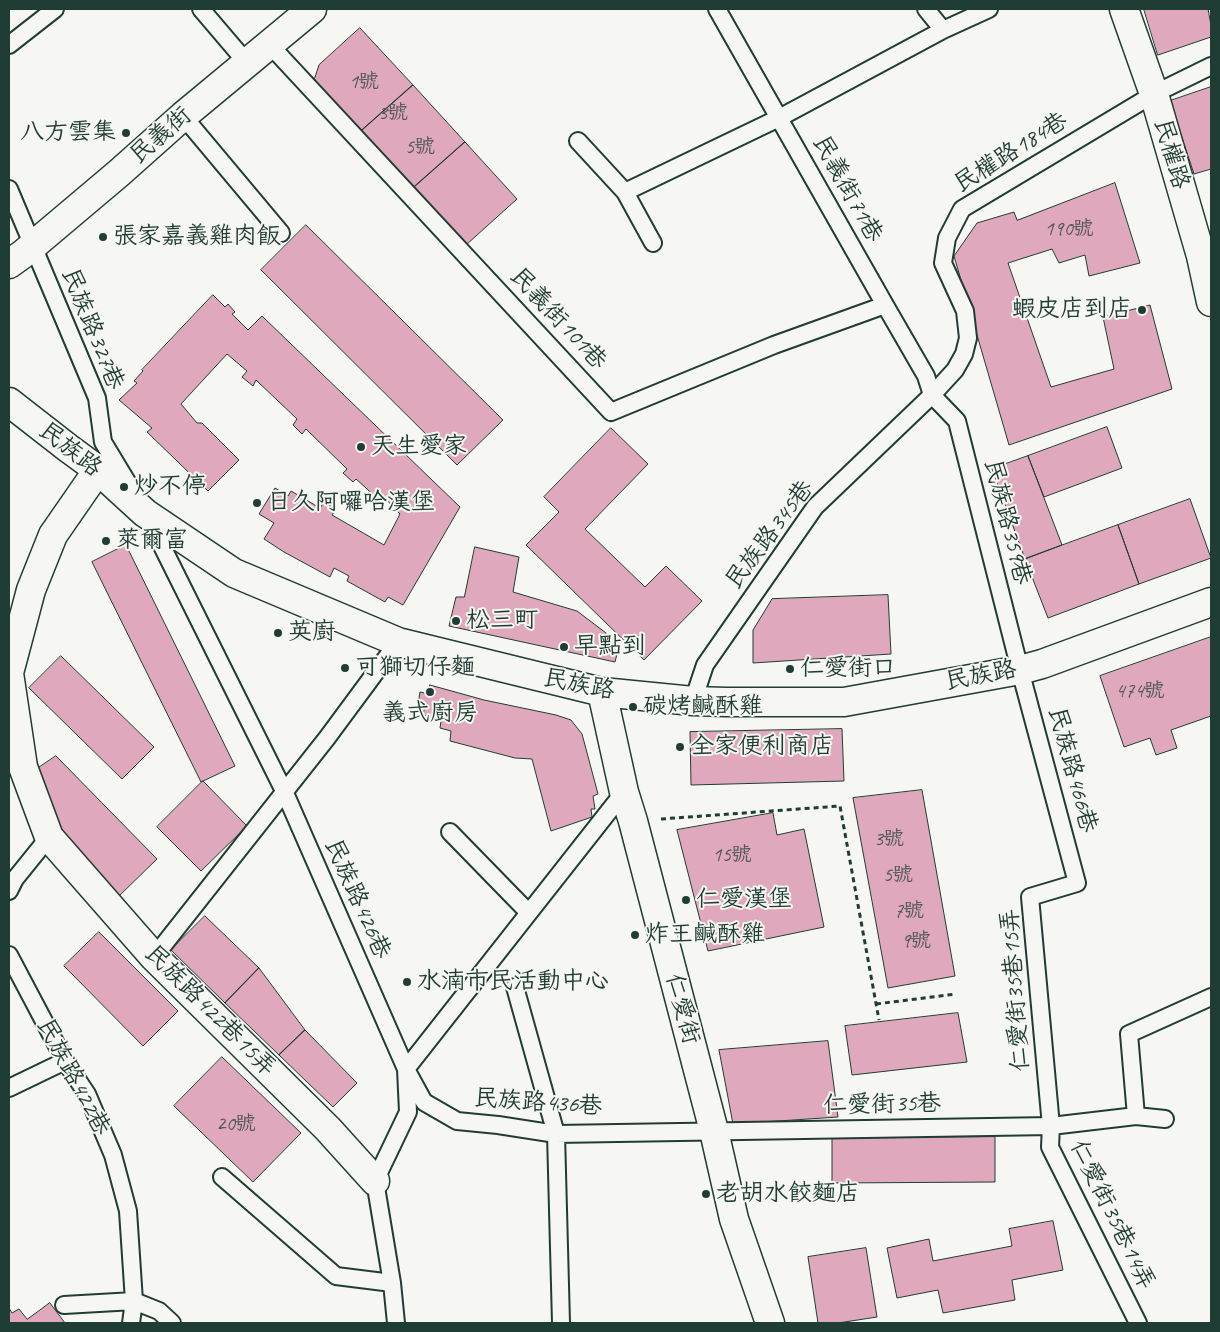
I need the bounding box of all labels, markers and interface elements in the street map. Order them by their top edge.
house number: 1號 [349,69,379,95]
house number: 3號 [378,100,408,126]
street label: 民義街 [124,102,198,170]
street label: 民權路184巷 [949,107,1073,199]
street label: 民權路 [1147,115,1195,193]
place label: 八方雲集 [20,119,116,147]
marker: 八方雲集 [120,127,132,139]
street label: 民義街71巷 [806,131,888,247]
house number: 5號 [405,134,435,160]
house number: 190號 [1044,216,1094,242]
place label: 張家嘉義雞肉飯 [113,223,281,251]
marker: 張家嘉義雞肉飯 [97,231,109,243]
street label: 民義街101巷 [504,262,612,376]
street label: 民族路327巷 [55,264,129,394]
place label: 蝦皮店到店 [1012,296,1132,324]
marker: 蝦皮店到店 [1136,304,1148,316]
street label: 民族路 [33,416,107,484]
place label: 天生愛家 [371,433,467,461]
marker: 天生愛家 [355,441,367,453]
street label: 民族路359巷 [977,456,1037,588]
place label: 炒不停 [134,473,206,501]
street label: 民族路345巷 [720,475,820,595]
marker: 炒不停 [118,481,130,493]
place label: 日久阿囉哈漢堡 [267,489,435,517]
marker: 日久阿囉哈漢堡 [251,497,263,509]
place label: 萊爾富 [116,527,188,555]
marker: 萊爾富 [100,535,112,547]
place label: 松三町 [466,607,538,635]
marker: 松三町 [450,615,462,627]
place label: 英廚 [288,619,336,647]
marker: 英廚 [272,627,284,639]
place label: 早點到 [574,633,646,661]
marker: 早點到 [558,641,570,653]
place label: 可獅切仔麵 [355,654,475,682]
place label: 仁愛街口 [800,655,896,683]
street label: 民族路 [943,655,1019,697]
marker: 可獅切仔麵 [339,662,351,674]
marker: 仁愛街口 [784,663,796,675]
street label: 民族路 [541,664,617,706]
house number: 474號 [1115,678,1165,704]
marker: 義式廚房 [424,686,436,698]
place label: 碳烤鹹酥雞 [643,693,763,721]
place label: 義式廚房 [382,700,478,728]
marker: 碳烤鹹酥雞 [627,701,639,713]
street label: 民族路466巷 [1041,704,1103,836]
place label: 全家便利商店 [690,733,834,761]
marker: 全家便利商店 [674,741,686,753]
house number: 3號 [874,826,904,852]
street label: 民族路426巷 [318,834,396,964]
house number: 15號 [712,842,752,868]
house number: 5號 [883,862,913,888]
place label: 仁愛漢堡 [696,886,792,914]
marker: 仁愛漢堡 [680,894,692,906]
house number: 7號 [894,898,924,924]
street label: 仁愛街35巷15弄 [996,908,1036,1072]
place label: 炸王鹹酥雞 [645,921,765,949]
house number: 9號 [901,928,931,954]
marker: 炸王鹹酥雞 [629,929,641,941]
street label: 民族路422巷15弄 [138,939,282,1083]
place label: 水湳市民活動中心 [417,968,609,996]
street label: 仁愛街 [659,970,705,1048]
marker: 水湳市民活動中心 [401,976,413,988]
street label: 民族路422巷 [30,1014,116,1140]
street label: 民族路436巷 [473,1084,603,1122]
street label: 仁愛街35巷 [823,1090,941,1120]
house number: 20號 [216,1111,256,1137]
street label: 仁愛街35巷14弄 [1063,1135,1161,1295]
place label: 老胡水餃麵店 [716,1180,860,1208]
marker: 老胡水餃麵店 [700,1188,712,1200]

